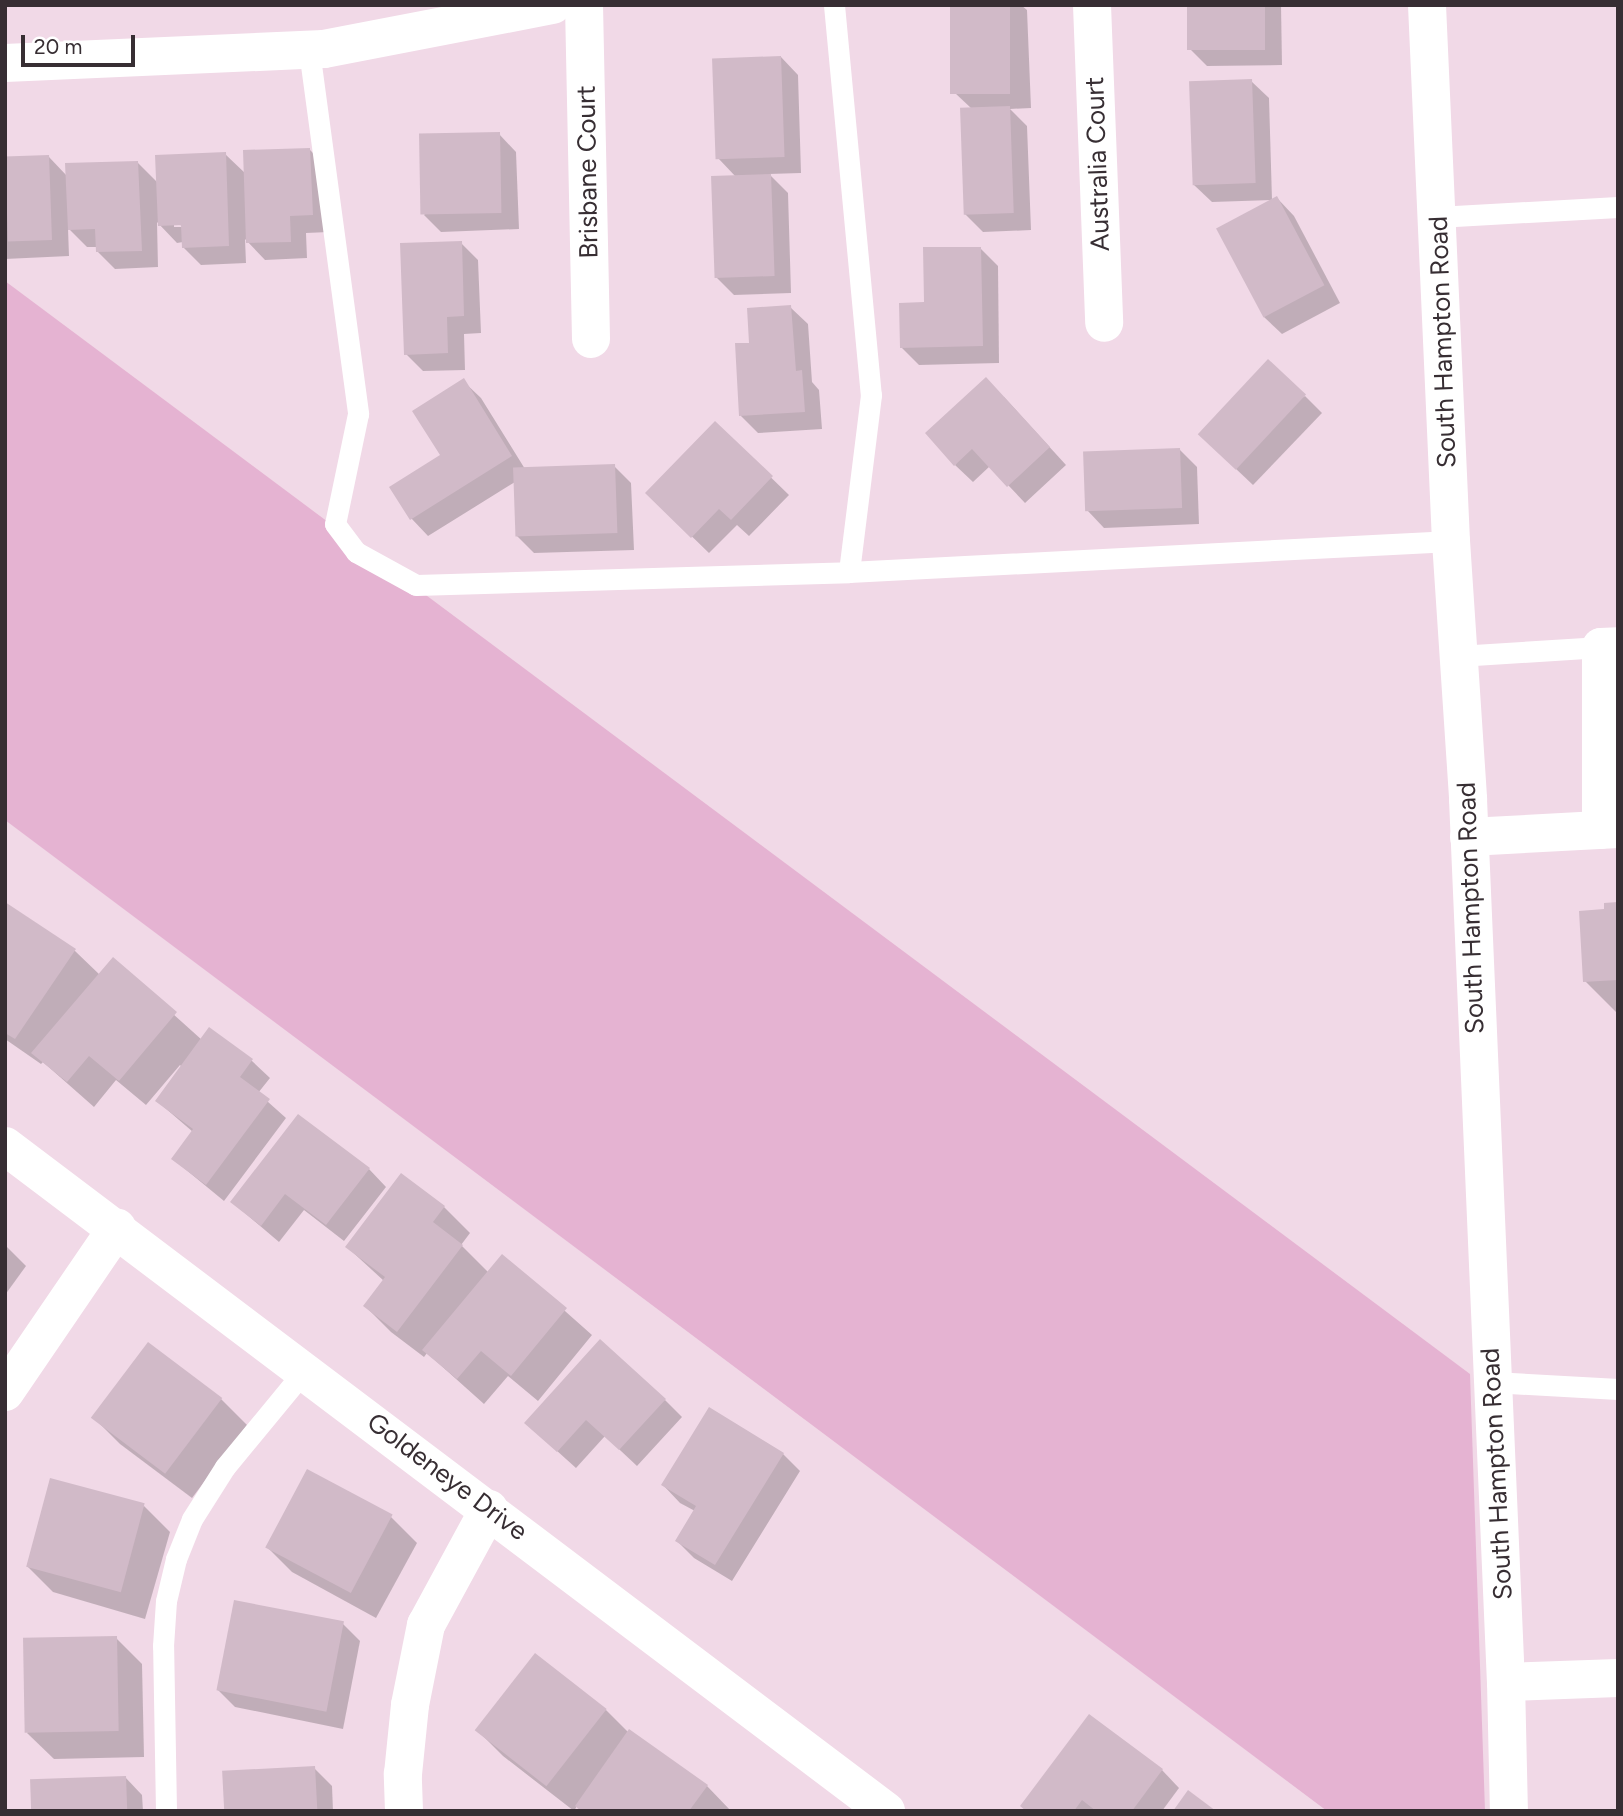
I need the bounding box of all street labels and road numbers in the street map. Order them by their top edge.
street label: Australia Court [1079,76,1117,252]
street label: Brisbane Court [571,85,605,259]
street label: South Hampton Road [1423,215,1463,469]
street label: South Hampton Road [1451,781,1491,1035]
street label: South Hampton Road [1475,1347,1519,1601]
street label: Goldeneye Drive [361,1407,533,1547]

